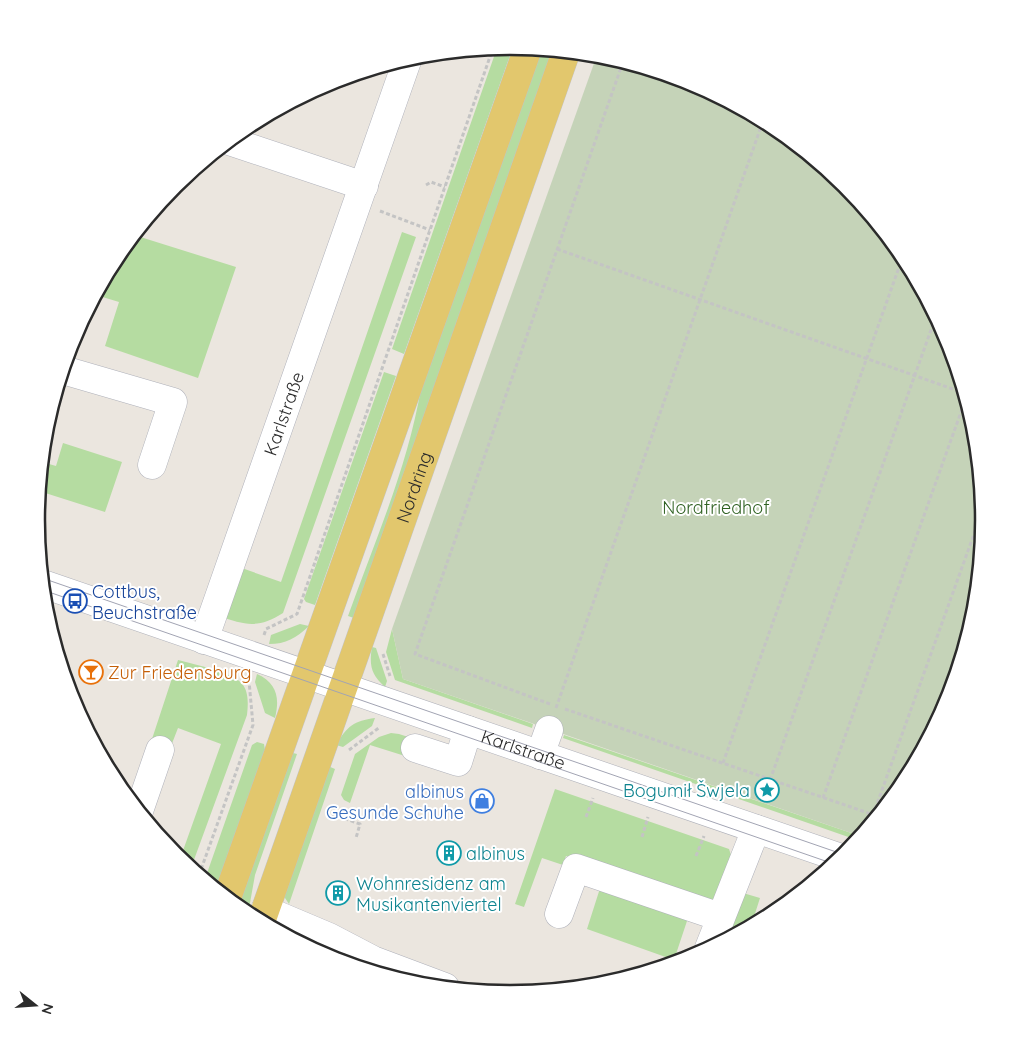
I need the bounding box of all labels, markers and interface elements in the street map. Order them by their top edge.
street label: Karlstraße [258,368,309,459]
street label: Nordring [390,448,437,526]
park label: Nordfriedhof [662,496,770,519]
place label: Cottbus, Beuchstraße [92,580,197,624]
bus stop icon: Cottbus, Beuchstraße [62,588,88,614]
bar icon: Zur Friedensburg [78,659,104,685]
place label: Zur Friedensburg [108,661,252,684]
street label: Karlstraße [478,724,569,774]
place icon: Bogumił Šwjela [754,777,780,803]
place label: Bogumił Šwjela [623,779,750,802]
place label: albinus Gesunde Schuhe [326,780,464,824]
shop icon: albinus Gesunde Schuhe [469,788,495,814]
building icon: albinus [436,840,462,866]
place label: albinus [466,842,525,865]
place label: Wohnresidenz am Musikantenviertel [356,872,506,916]
building icon: Wohnresidenz am Musikantenviertel [325,880,351,906]
north arrow [10,980,60,1030]
text: N [37,1001,58,1016]

